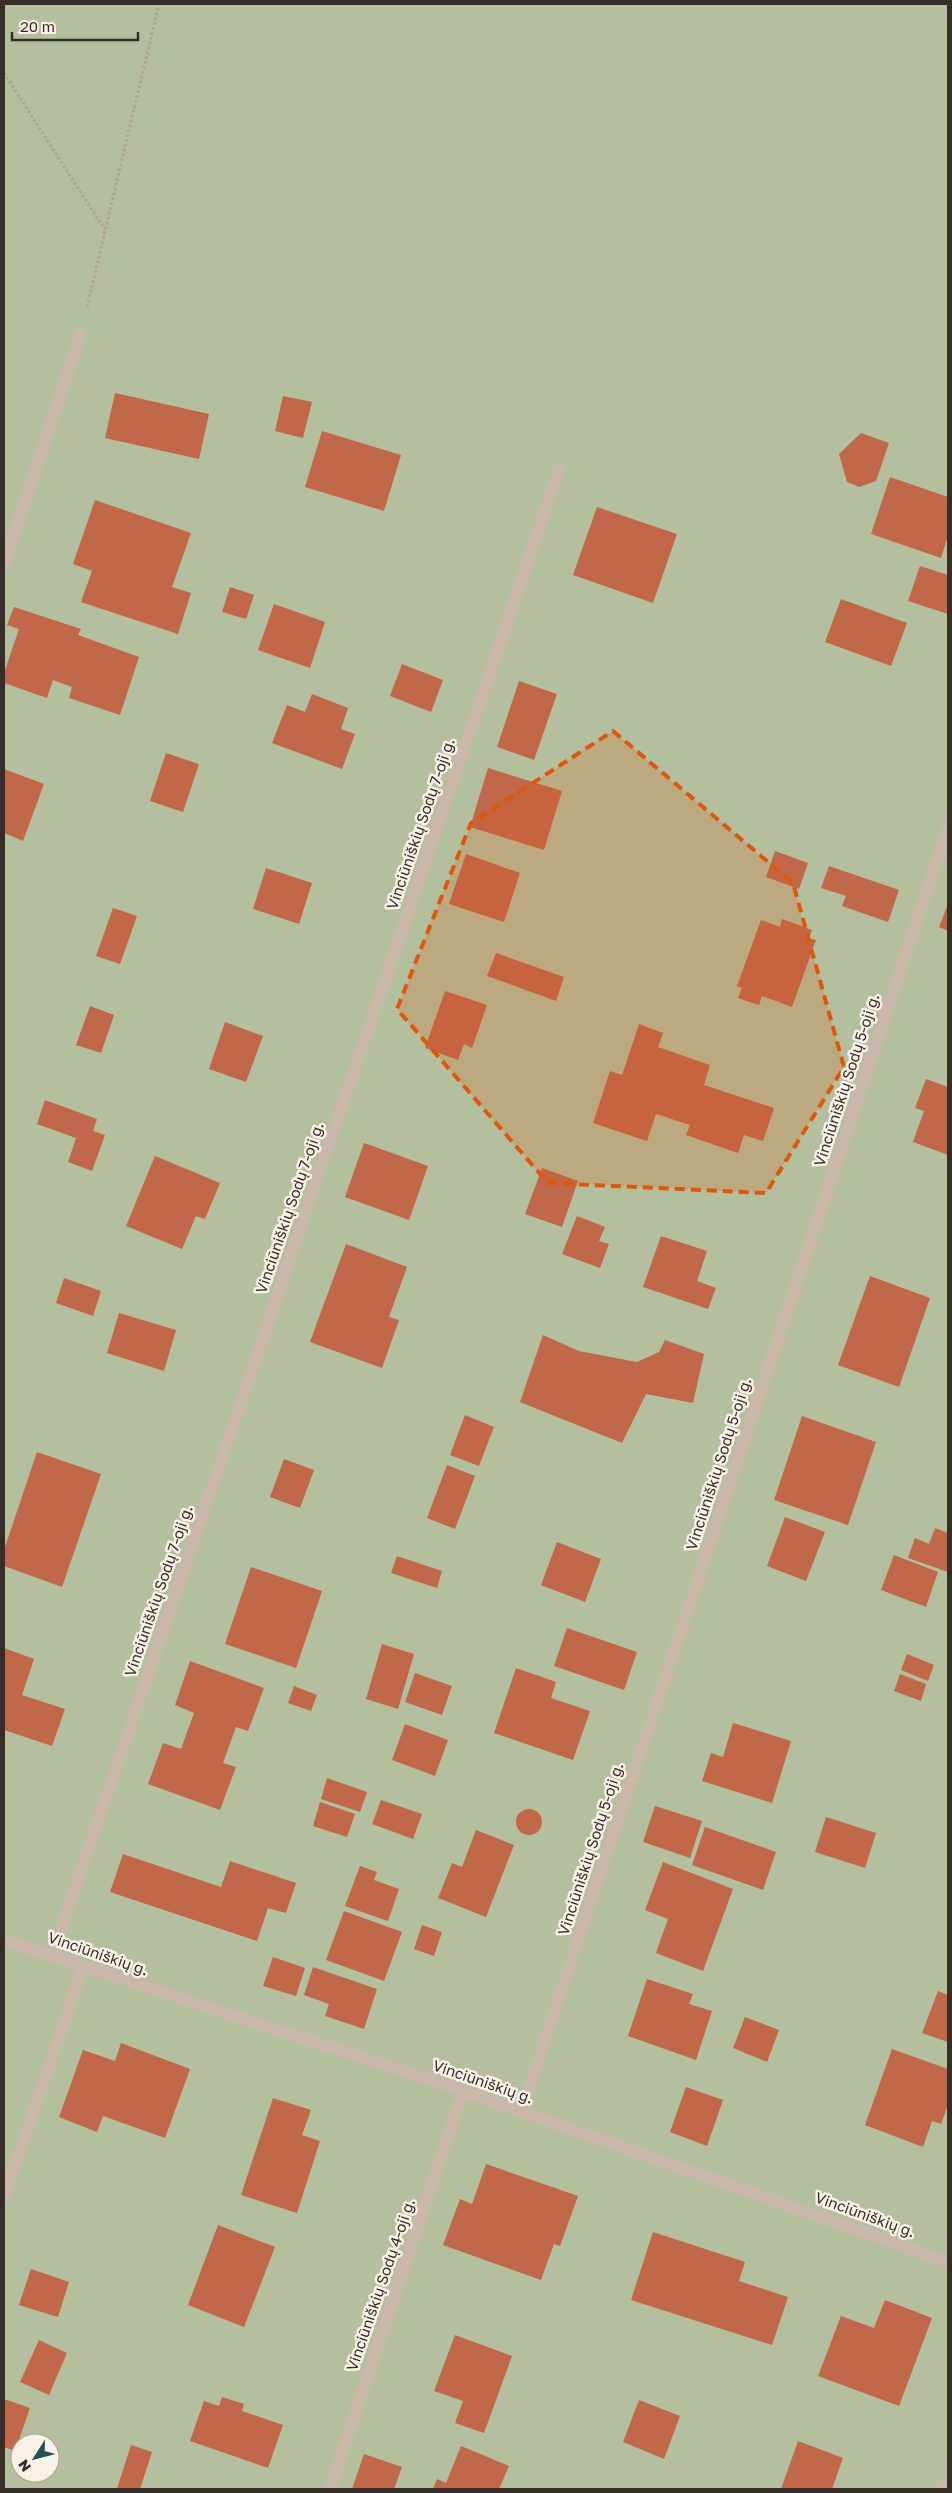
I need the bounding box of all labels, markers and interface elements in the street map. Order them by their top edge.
scale bar [12,10,139,42]
text: 20 m [20,17,55,35]
street label: Vinciūniškių Sodų 7-oji g. [382,736,458,912]
street label: Vinciūniškių Sodų 5-oji g. [810,991,883,1168]
street label: Vinciūniškių Sodų 7-oji g. [251,1120,327,1296]
street label: Vinciūniškių Sodų 5-oji g. [682,1375,755,1552]
street label: Vinciūniškių Sodų 7-oji g. [120,1503,196,1679]
street label: Vinciūniškių Sodų 5-oji g. [554,1760,627,1937]
street label: Vinciūniškių g. [46,1927,151,1979]
street label: Vinciūniškių g. [431,2055,536,2107]
street label: Vinciūniškių g. [813,2188,918,2240]
street label: Vinciūniškių Sodų 4-oji g. [342,2196,418,2373]
north arrow [10,2433,60,2483]
text: N [14,2457,34,2475]

